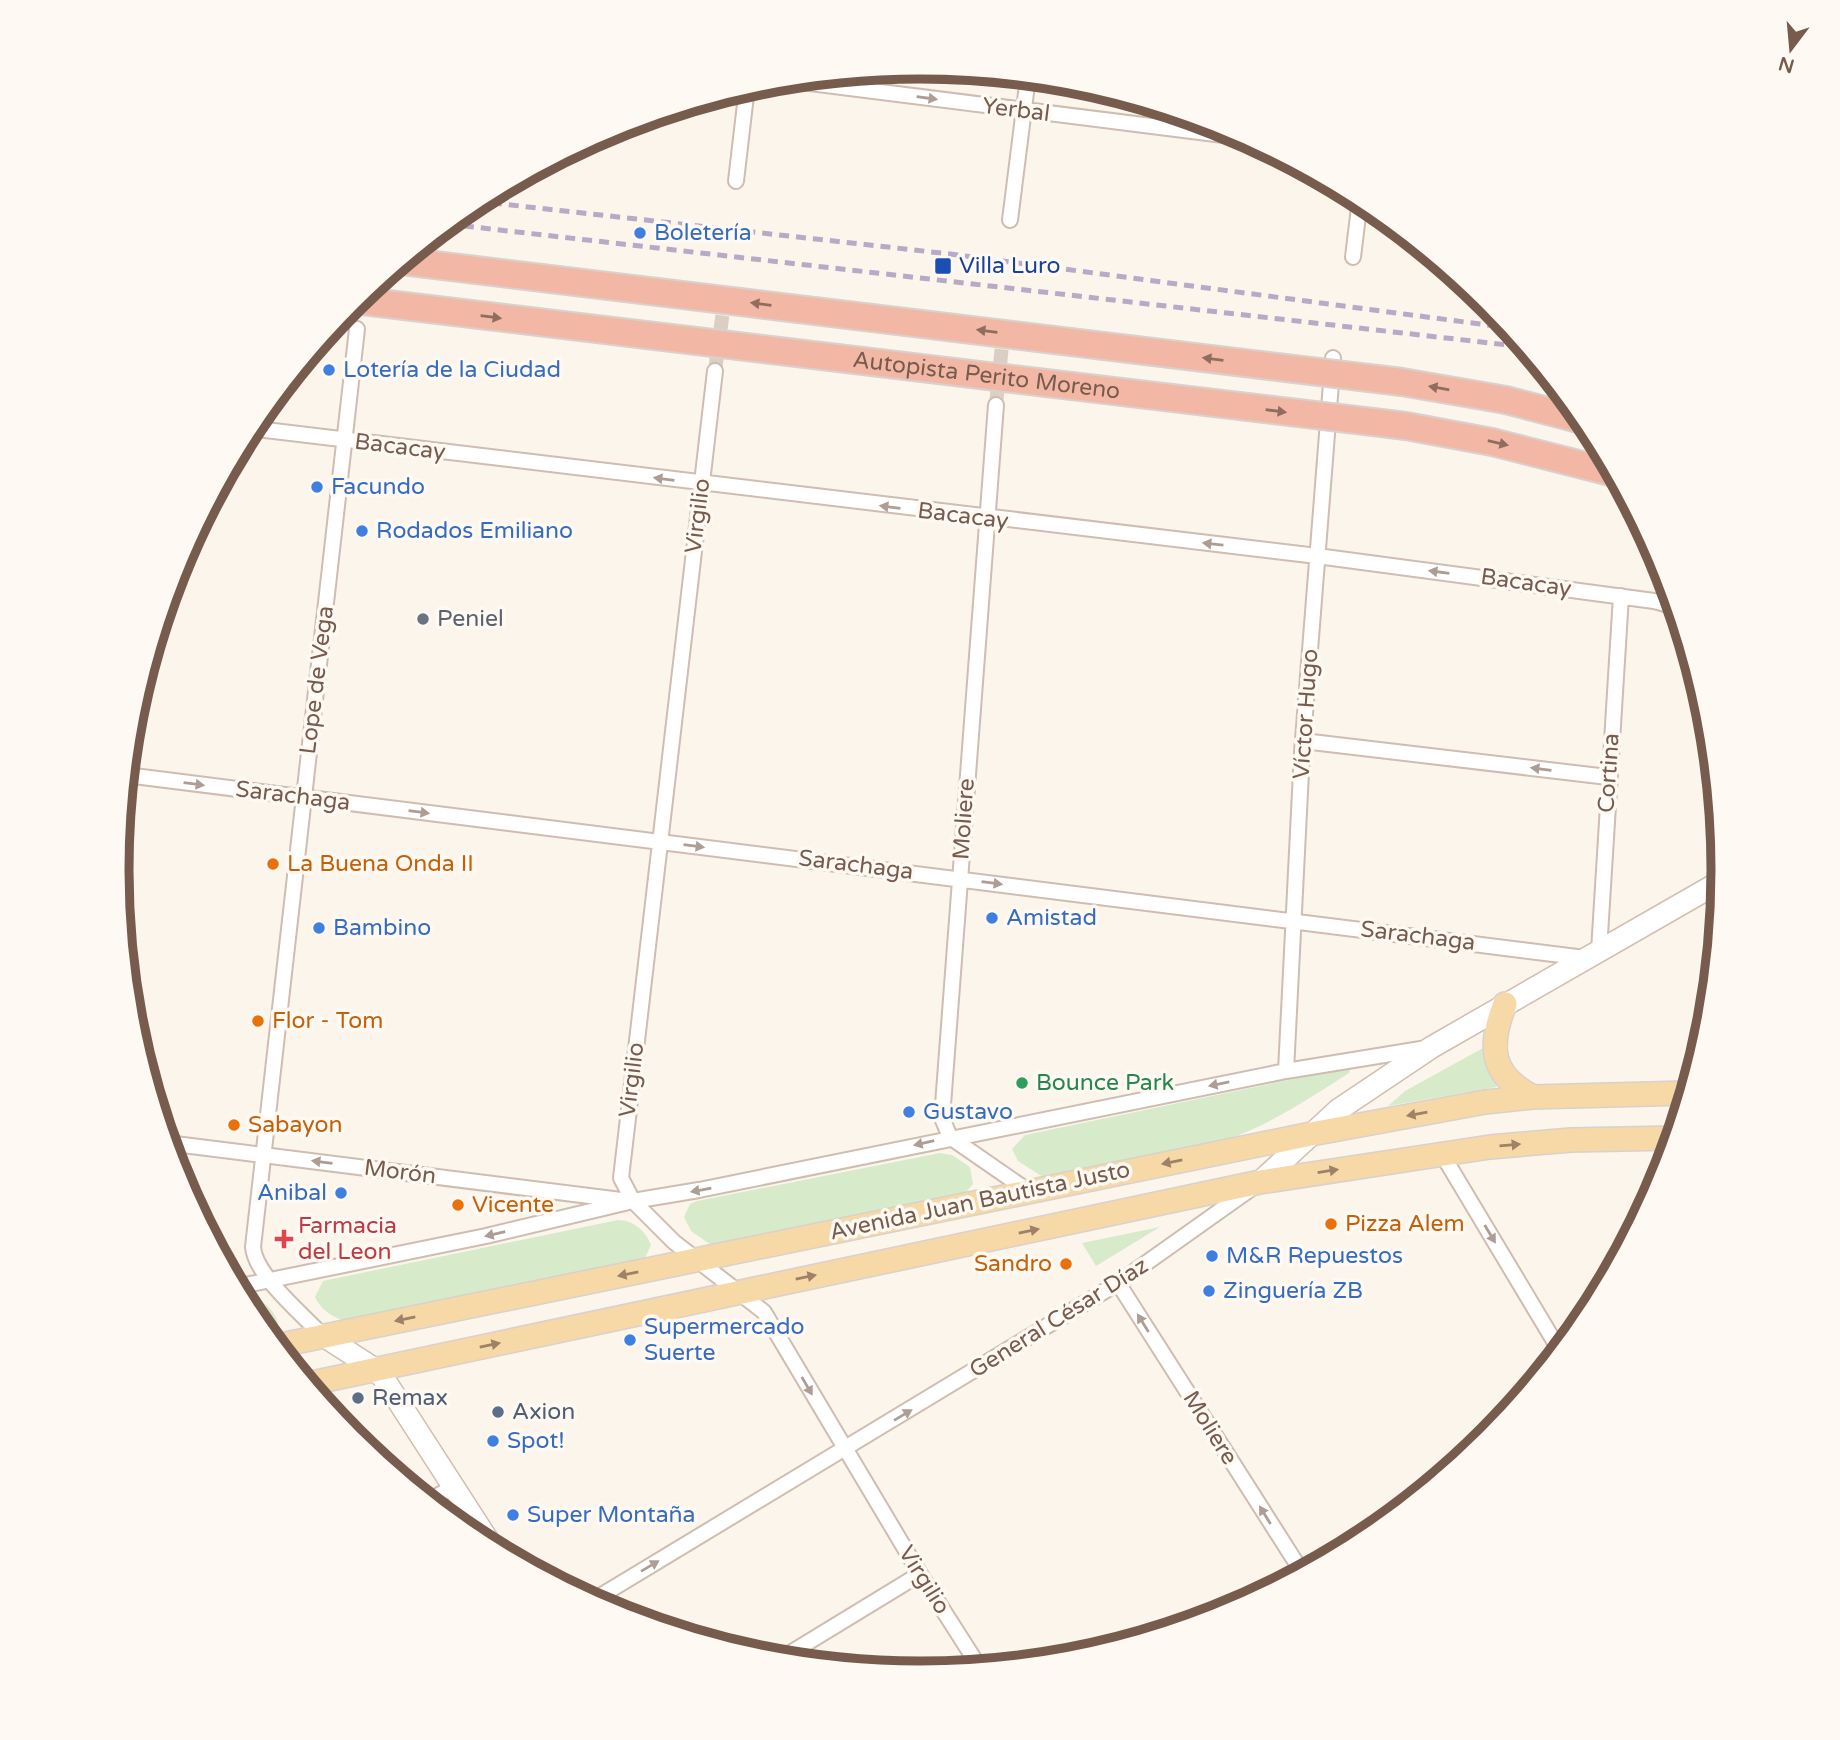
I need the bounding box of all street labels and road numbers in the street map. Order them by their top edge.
street label: Yerbal [981,92,1051,128]
street label: Autopista Perito Moreno [851,346,1122,406]
street label: Bacacay [353,428,447,466]
street label: Virgilio [679,477,717,555]
street label: Bacacay [916,497,1010,535]
street label: Bacacay [1479,563,1573,603]
street label: Lope de Vega [294,604,340,756]
street label: Víctor Hugo [1287,648,1325,780]
street label: Cortina [1592,732,1626,814]
street label: Sarachaga [234,775,352,817]
street label: Moliere [947,777,981,861]
street label: Sarachaga [797,844,915,886]
street label: Sarachaga [1359,915,1477,957]
street label: Virgilio [613,1041,651,1119]
street label: Morón [362,1154,438,1190]
street label: Avenida Juan Bautista Justo [827,1155,1133,1247]
street label: General César Díaz [964,1252,1154,1384]
street label: Moliere [1176,1386,1244,1470]
street label: Virgilio [892,1541,956,1619]

